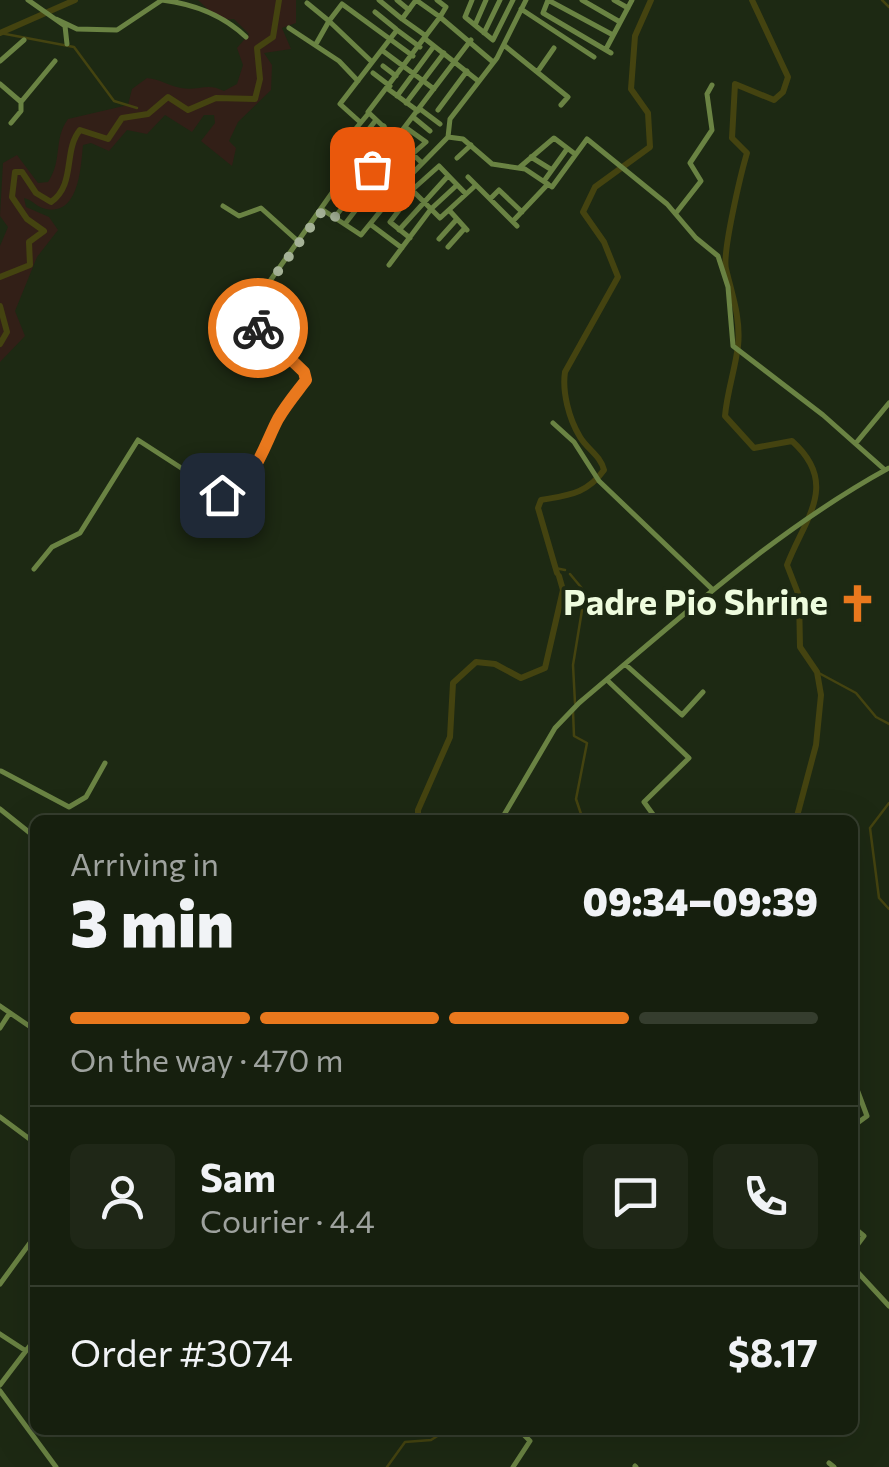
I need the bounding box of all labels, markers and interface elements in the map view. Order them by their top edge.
pin [330,127,415,212]
icon: bag [345,142,400,197]
courier [208,278,308,378]
icon: bike [231,301,286,356]
pin [180,453,265,538]
icon: home [195,468,250,523]
place label: Padre Pio Shrine [563,579,828,622]
church icon: Padre Pio Shrine [837,582,879,624]
text: Arriving in [70,843,219,883]
text: 09:34–09:39 [582,877,818,924]
text: 3 min [70,881,234,960]
text: On the way · 470 m [70,1039,343,1079]
button: person [70,1144,175,1249]
button: chat [583,1144,688,1249]
button: phone [713,1144,818,1249]
text: Sam [200,1153,276,1200]
text: Courier · 4.4 [200,1200,375,1240]
text: Order #3074 [70,1328,293,1375]
text: $8.17 [728,1328,818,1375]

